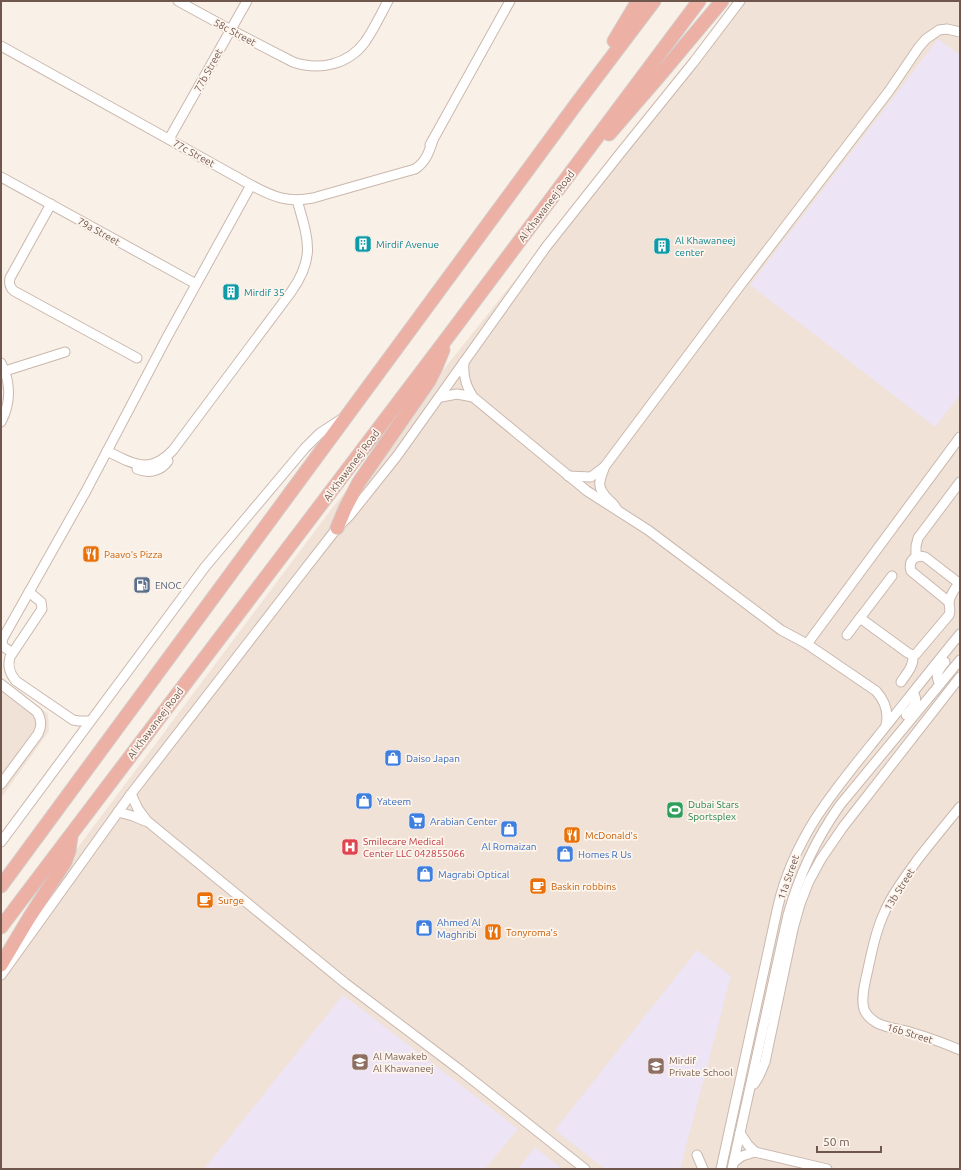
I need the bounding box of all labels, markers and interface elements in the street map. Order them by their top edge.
street label: 58c Street [212,17,258,48]
street label: 77b Street [192,47,225,94]
street label: 77c Street [171,137,217,169]
street label: Al Khawaneej Road [516,169,577,244]
street label: 79a Street [76,215,122,248]
building icon: Mirdif Avenue [353,234,373,254]
place label: Al Khawaneej center [675,235,735,258]
building icon: Al Khawaneej center [652,236,672,256]
place label: Mirdif Avenue [376,239,439,250]
building icon: Mirdif 35 [221,282,241,302]
place label: Mirdif 35 [244,287,285,298]
street label: Al Khawaneej Road [321,428,382,503]
restaurant icon: Paavo's Pizza [81,544,101,564]
place label: Paavo's Pizza [104,549,162,560]
fuel station icon: ENOC [132,575,152,595]
place label: ENOC [155,580,182,591]
street label: Al Khawaneej Road [125,686,186,761]
shop icon: Daiso Japan [383,748,403,768]
place label: Daiso Japan [406,753,460,764]
shop icon: Yateem [354,791,374,811]
place label: Yateem [377,796,411,807]
place label: Dubai Stars Sportsplex [688,799,739,822]
sports icon: Dubai Stars Sportsplex [665,800,685,820]
supermarket icon: Arabian Center [407,811,427,831]
place label: Arabian Center [430,816,498,827]
shop icon: Al Romaizan [499,819,519,839]
restaurant icon: McDonald's [562,825,582,845]
place label: McDonald's [585,830,637,841]
place label: Smilecare Medical Center LLC 042855066 [363,836,465,859]
hospital icon: Smilecare Medical Center LLC 042855066 [340,837,360,857]
place label: Al Romaizan [481,841,537,852]
shop icon: Homes R Us [555,844,575,864]
place label: Homes R Us [578,849,631,860]
street label: 11a Street [776,853,801,901]
shop icon: Magrabi Optical [415,864,435,884]
street label: 13b Street [882,866,917,912]
place label: Magrabi Optical [438,869,510,880]
cafe icon: Baskin robbins [528,876,548,896]
place label: Baskin robbins [551,881,616,892]
cafe icon: Surge [195,890,215,910]
place label: Surge [218,895,244,906]
place label: Ahmed Al Maghribi [437,917,481,940]
shop icon: Ahmed Al Maghribi [414,918,434,938]
restaurant icon: Tonyroma's [483,922,503,942]
place label: Tonyroma's [506,927,557,938]
street label: 16b Street [886,1021,934,1046]
place label: Al Mawakeb Al Khawaneej [373,1051,433,1074]
school or university icon: Al Mawakeb Al Khawaneej [350,1052,370,1072]
place label: Mirdif Private School [669,1055,733,1078]
school or university icon: Mirdif Private School [646,1056,666,1076]
scale bar [817,1128,881,1154]
text: 50 m [823,1135,850,1148]

